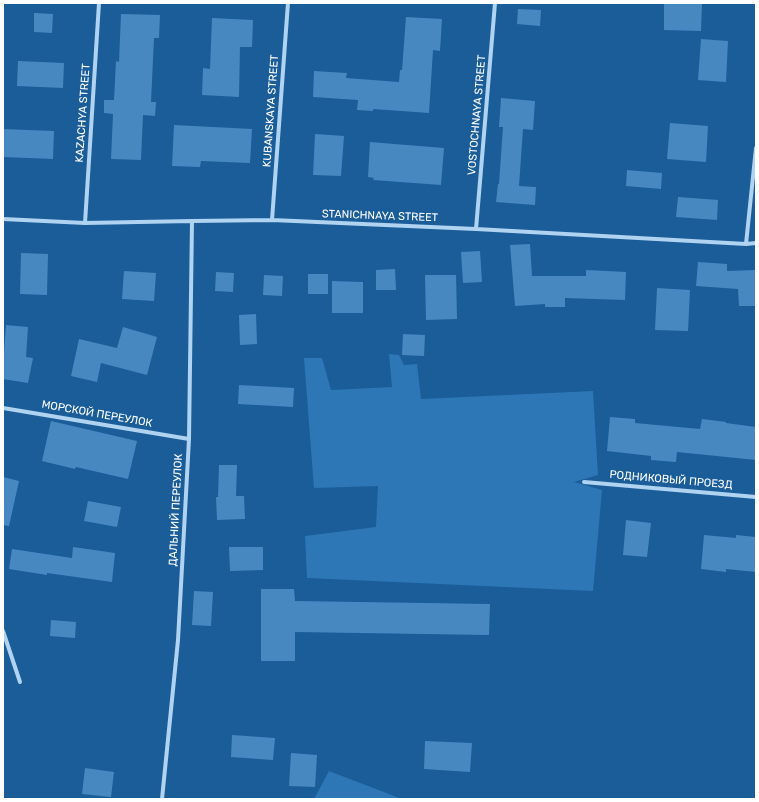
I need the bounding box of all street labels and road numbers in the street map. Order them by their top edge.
street label: KUBANSKAYA STREET [260,54,282,168]
street label: VOSTOCHNAYA STREET [465,54,489,176]
street label: KAZACHYA STREET [73,63,93,163]
street label: STANICHNAYA STREET [322,207,438,225]
street label: МОРСКОЙ ПЕРЕУЛОК [41,398,153,430]
street label: ДАЛЬНИЙ ПЕРЕУЛОК [166,453,186,567]
street label: РОДНИКОВЫЙ ПРОЕЗД [609,468,733,492]

